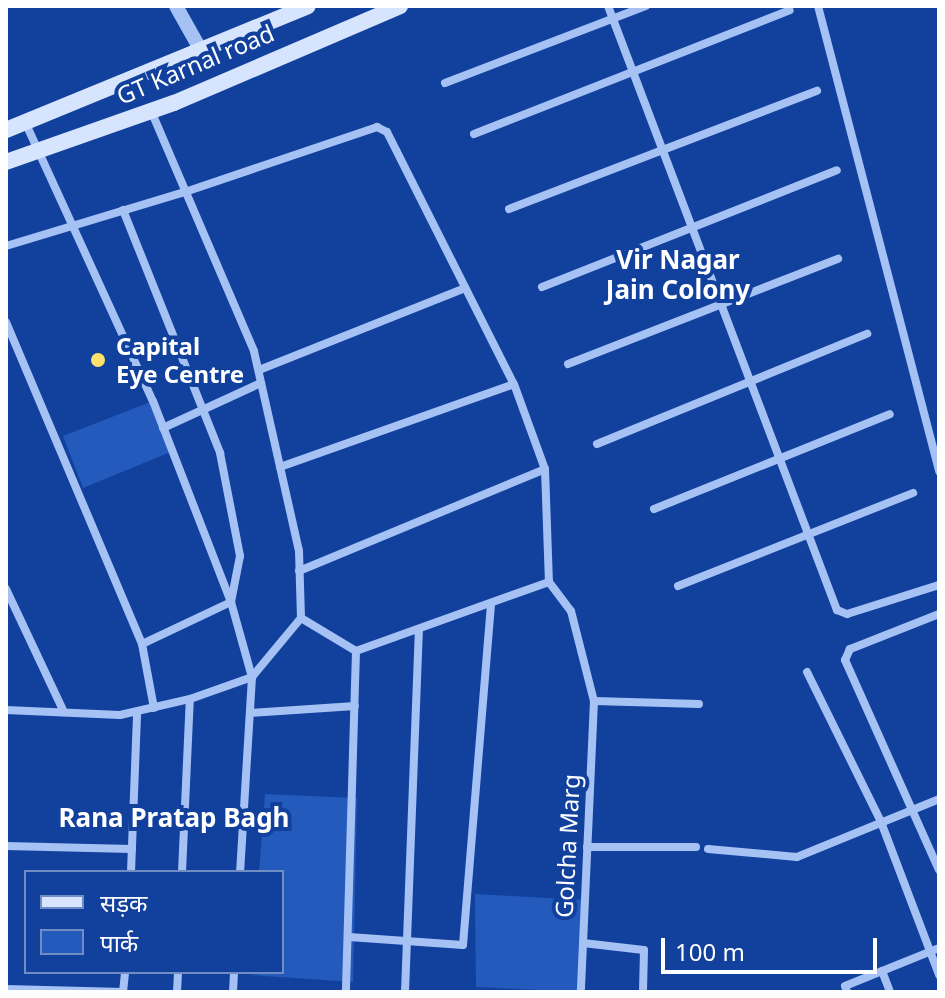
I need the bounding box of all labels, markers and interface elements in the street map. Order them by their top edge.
street label: GT Karnal road [112,18,278,110]
district label: Vir Nagar Jain Colony [606,244,750,306]
place label: Capital Eye Centre [116,332,244,388]
marker: Capital Eye Centre [87,349,109,371]
street label: Golcha Marg [549,773,585,919]
district label: Rana Pratap Bagh [59,802,289,834]
legend [24,870,284,974]
text: सड़क [100,886,148,919]
scale bar [665,922,881,972]
text: पार्क [100,926,138,959]
text: 100 m [675,935,745,968]

